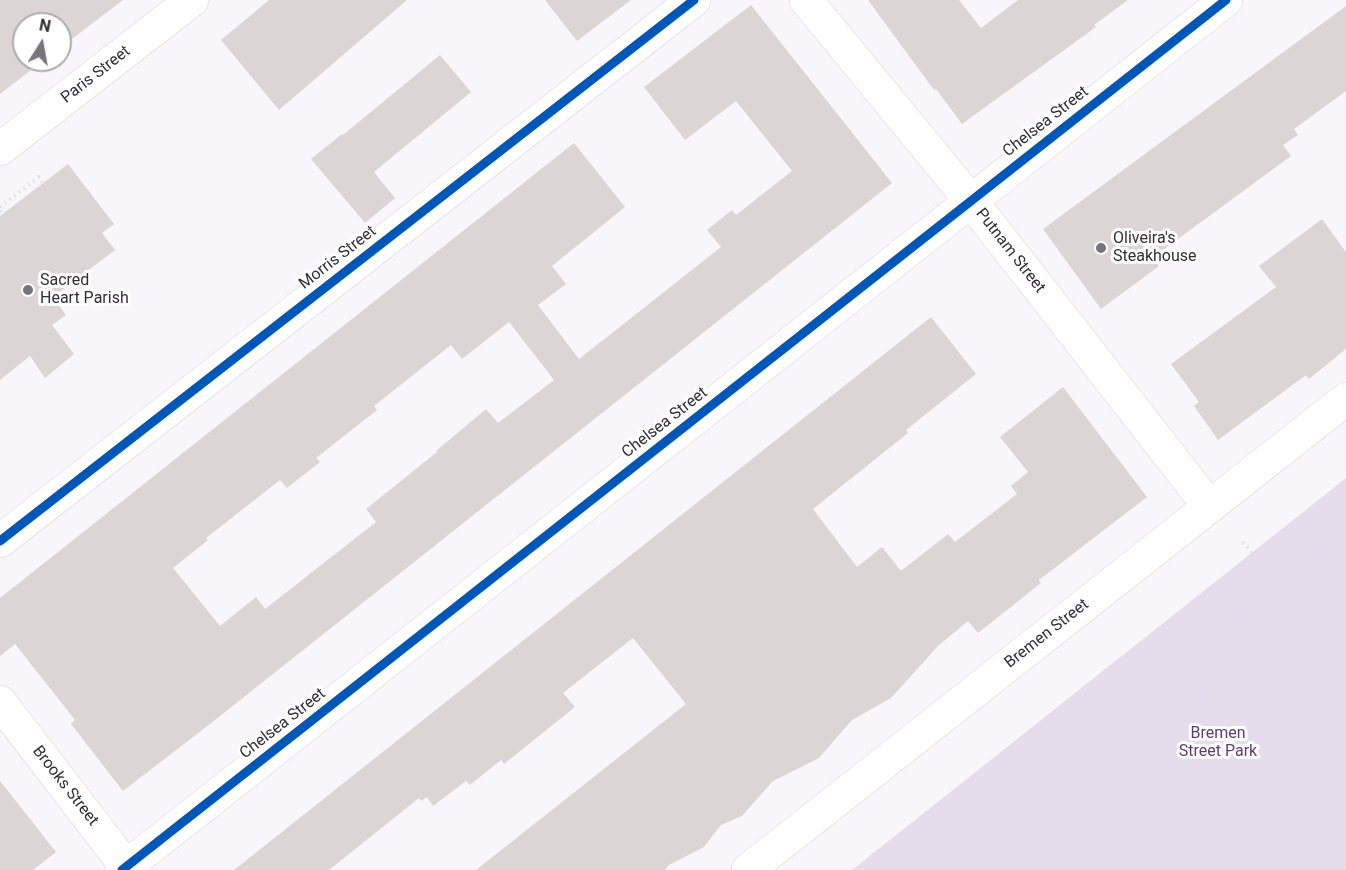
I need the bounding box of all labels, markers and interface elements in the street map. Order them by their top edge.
north arrow [12,12,72,72]
text: N [38,15,52,36]
street label: Paris Street [58,42,134,108]
street label: Chelsea Street [999,83,1093,161]
street label: Putnam Street [971,205,1049,297]
street label: Morris Street [296,222,380,294]
place label: Oliveira's Steakhouse [1113,229,1197,267]
marker: Oliveira's Steakhouse [1094,241,1108,255]
place label: Sacred Heart Parish [40,271,129,309]
marker: Sacred Heart Parish [21,283,35,297]
street label: Chelsea Street [618,384,712,462]
street label: Bremen Street [1001,595,1093,673]
street label: Chelsea Street [236,685,330,763]
park label: Bremen Street Park [1179,724,1257,762]
street label: Brooks Street [28,742,102,830]

